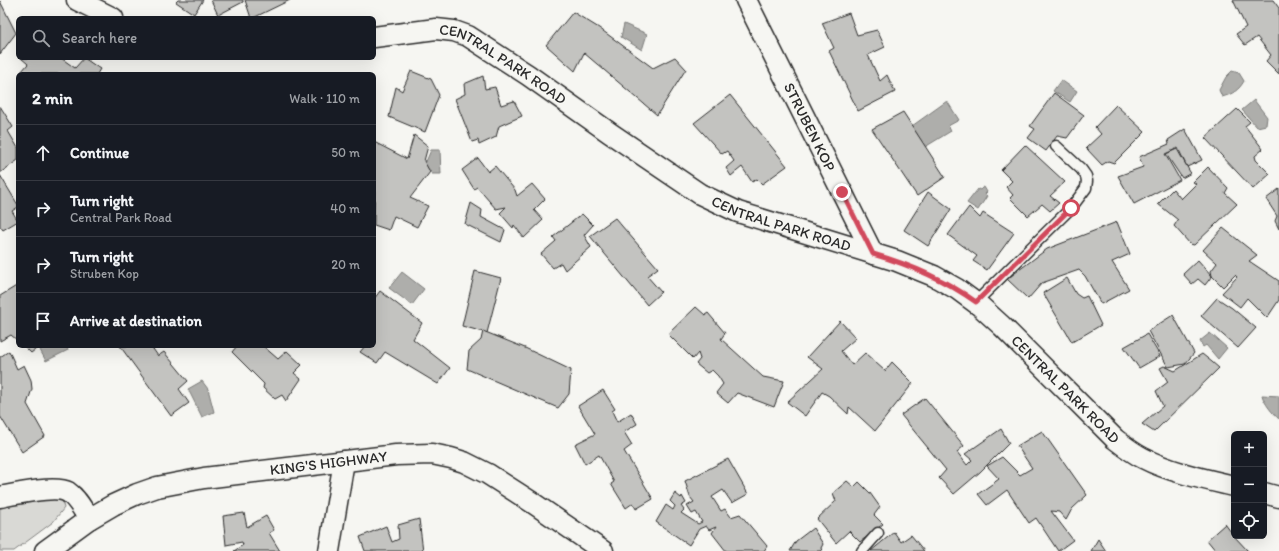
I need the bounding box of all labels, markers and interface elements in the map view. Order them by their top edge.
search box [16,16,376,60]
street label: CENTRAL PARK ROAD [438,20,570,108]
icon: search [30,27,52,49]
text: Search here [62,29,137,47]
street label: STRUBEN KOP [780,80,839,175]
text: 2 min [32,88,72,108]
text: Walk · 110 m [289,91,360,106]
icon: ahead [32,142,54,164]
text: Continue [70,144,129,162]
text: 50 m [331,145,360,160]
route end [833,183,851,201]
text: Turn right [70,192,134,210]
street label: CENTRAL PARK ROAD [709,192,853,255]
icon: right [32,198,54,220]
route start [1062,199,1080,217]
text: 40 m [330,201,360,216]
text: Central Park Road [70,210,172,225]
text: Turn right [70,248,134,266]
icon: right [32,254,54,276]
text: 20 m [331,257,360,272]
text: Struben Kop [70,266,139,281]
icon: arrive [32,310,54,332]
text: Arrive at destination [70,312,202,330]
street label: CENTRAL PARK ROAD [1007,331,1123,447]
map controls [1231,431,1267,539]
button: + [1231,431,1267,467]
street label: KING'S HIGHWAY [269,447,389,479]
button: − [1231,467,1267,503]
button: locate [1231,503,1267,539]

